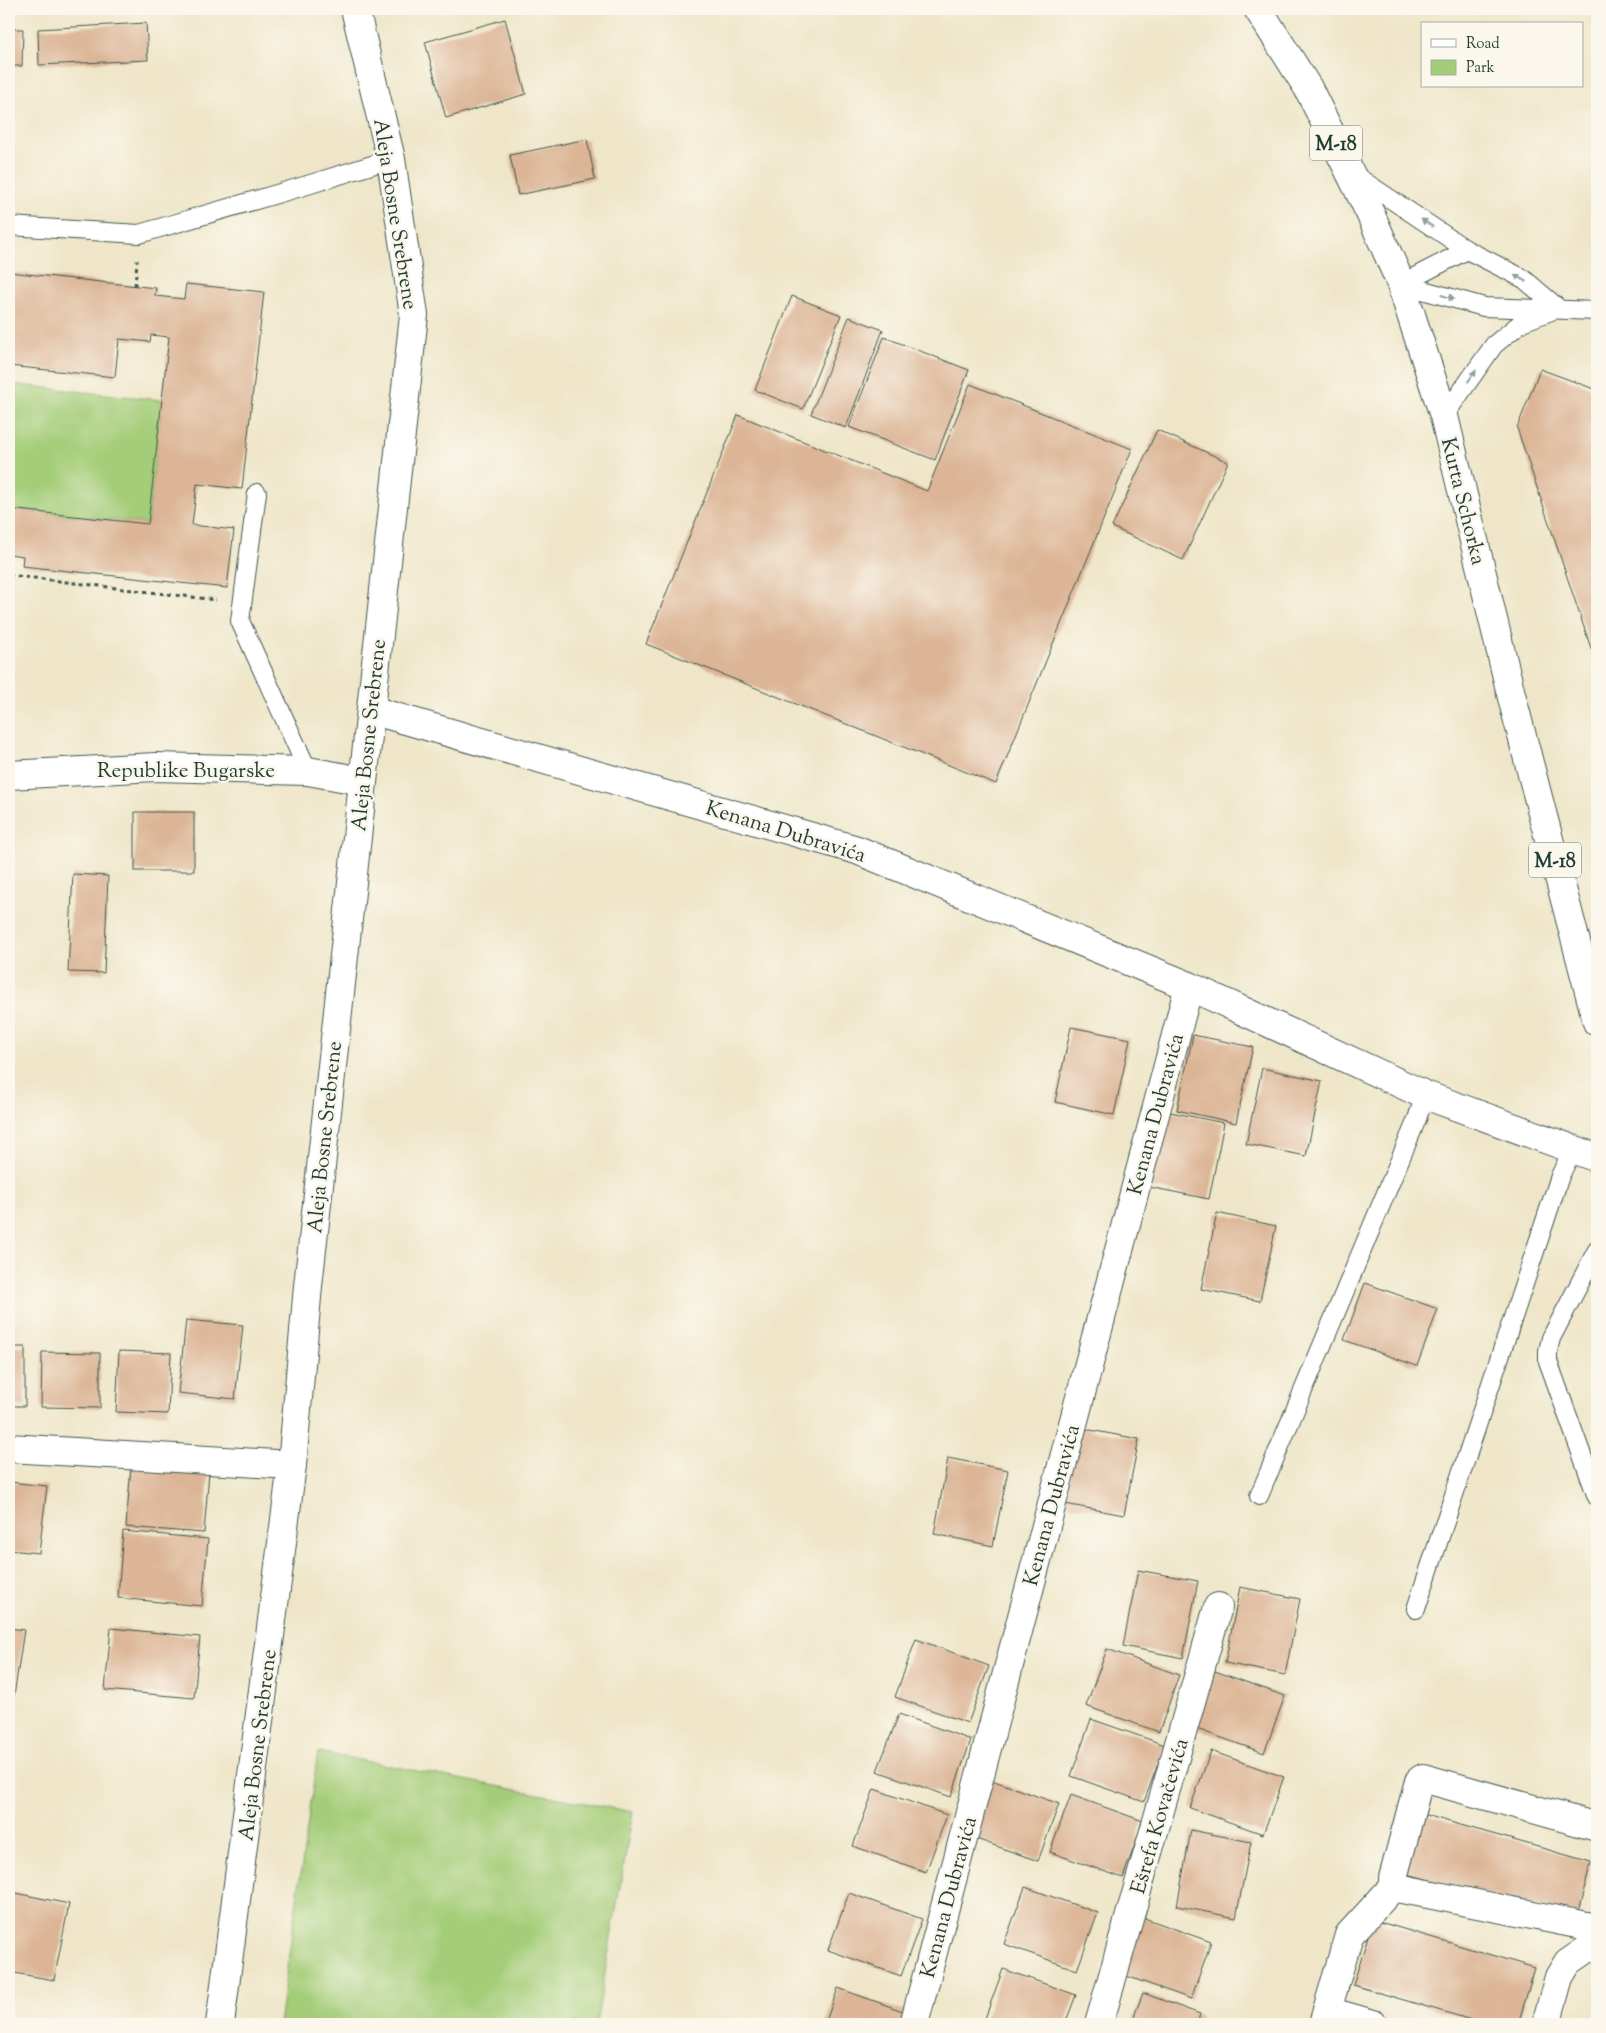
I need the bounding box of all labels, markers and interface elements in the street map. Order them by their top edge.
legend [1421,22,1584,88]
text: Road [1466,34,1500,55]
text: Park [1466,58,1495,79]
street label: Aleja Bosne Srebrene [364,117,424,312]
road number: M-18 [1310,126,1362,160]
one-way arrow [1420,218,1433,228]
one-way arrow [1513,273,1527,282]
one-way arrow [1441,294,1456,302]
one-way arrow [1467,369,1477,383]
street label: Kurta Schorka [1432,435,1492,569]
street label: Aleja Bosne Srebrene [345,638,395,833]
street label: Republike Bugarske [97,757,275,787]
street label: Kenana Dubravića [702,794,869,872]
road number: M-18 [1529,842,1581,878]
street label: Kenana Dubravića [1121,1030,1193,1199]
street label: Aleja Bosne Srebrene [301,1040,351,1235]
street label: Kenana Dubravića [1017,1421,1089,1590]
street label: Aleja Bosne Srebrene [232,1648,286,1843]
street label: Ešrefa Kovačevića [1124,1735,1198,1898]
street label: Kenana Dubravića [914,1813,986,1982]

